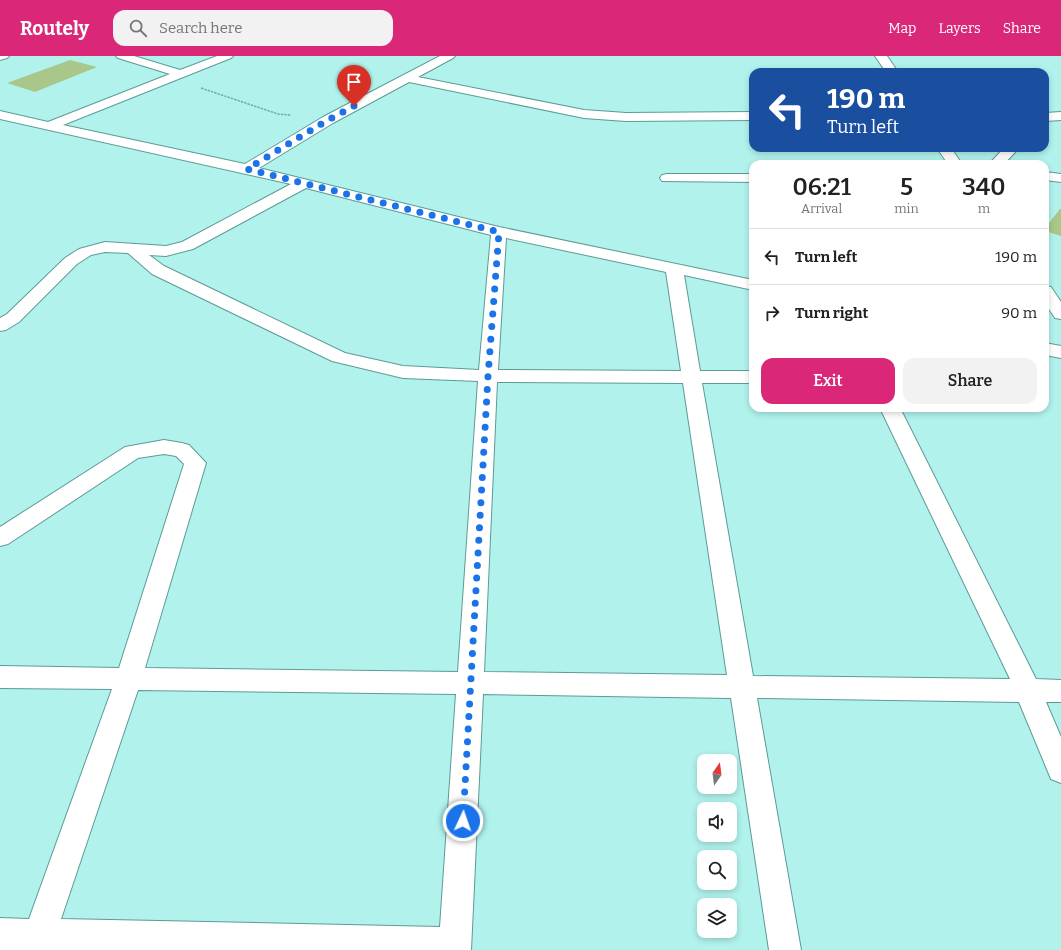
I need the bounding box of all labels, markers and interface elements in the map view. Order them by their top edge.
search box [113,10,393,46]
text: Routely [20,17,89,40]
icon: search [127,17,149,39]
text: Search here [159,19,242,37]
text: Map [888,20,916,37]
text: Layers [938,20,981,37]
text: Share [1003,20,1041,37]
pin [337,65,371,106]
icon: arrive [343,71,365,93]
text: 190 m [827,82,905,115]
icon: left [761,84,813,136]
text: Turn left [827,116,899,138]
text: 06:21 [792,173,851,201]
text: 5 [900,173,913,201]
text: 340 [962,173,1006,201]
text: Arrival [801,201,842,216]
text: min [894,201,919,216]
text: m [978,201,990,216]
icon: left [761,246,783,268]
text: Turn left [795,248,857,266]
text: 190 m [995,248,1037,266]
icon: right [761,302,783,324]
text: Turn right [795,304,868,322]
text: 90 m [1001,304,1037,322]
button: Exit [761,358,895,404]
button: Share [903,358,1037,404]
north arrow [697,754,737,794]
map controls [697,754,737,938]
position arrow [442,800,484,842]
button: sound [697,802,737,842]
button: search [697,850,737,890]
button: layers [697,898,737,938]

